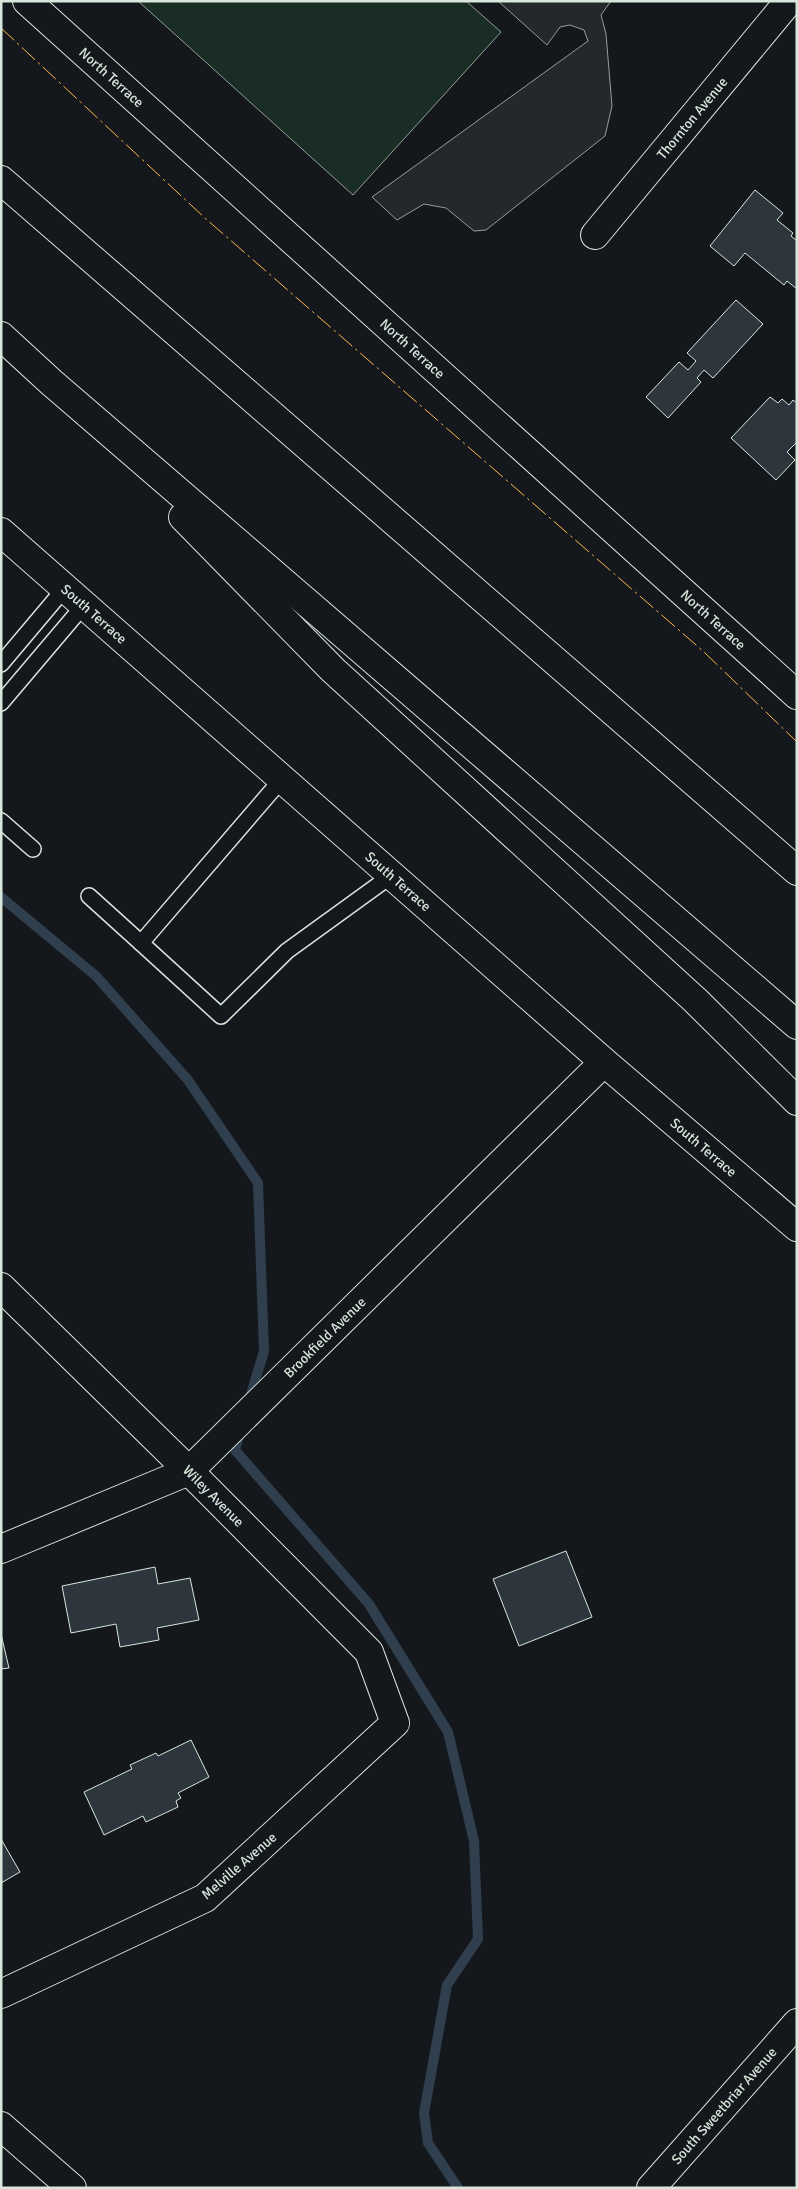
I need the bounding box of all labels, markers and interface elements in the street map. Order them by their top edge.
street label: North Terrace [76,44,148,111]
street label: Thornton Avenue [653,74,731,162]
street label: North Terrace [377,315,448,382]
street label: South Terrace [58,580,131,647]
street label: North Terrace [677,586,749,653]
street label: South Terrace [362,848,435,915]
street label: South Terrace [667,1114,740,1180]
street label: Brookfield Avenue [280,1293,369,1381]
street label: Wiley Avenue [179,1461,248,1530]
street label: Melville Avenue [198,1829,280,1903]
street label: South Sweetbriar Avenue [668,2044,780,2168]

